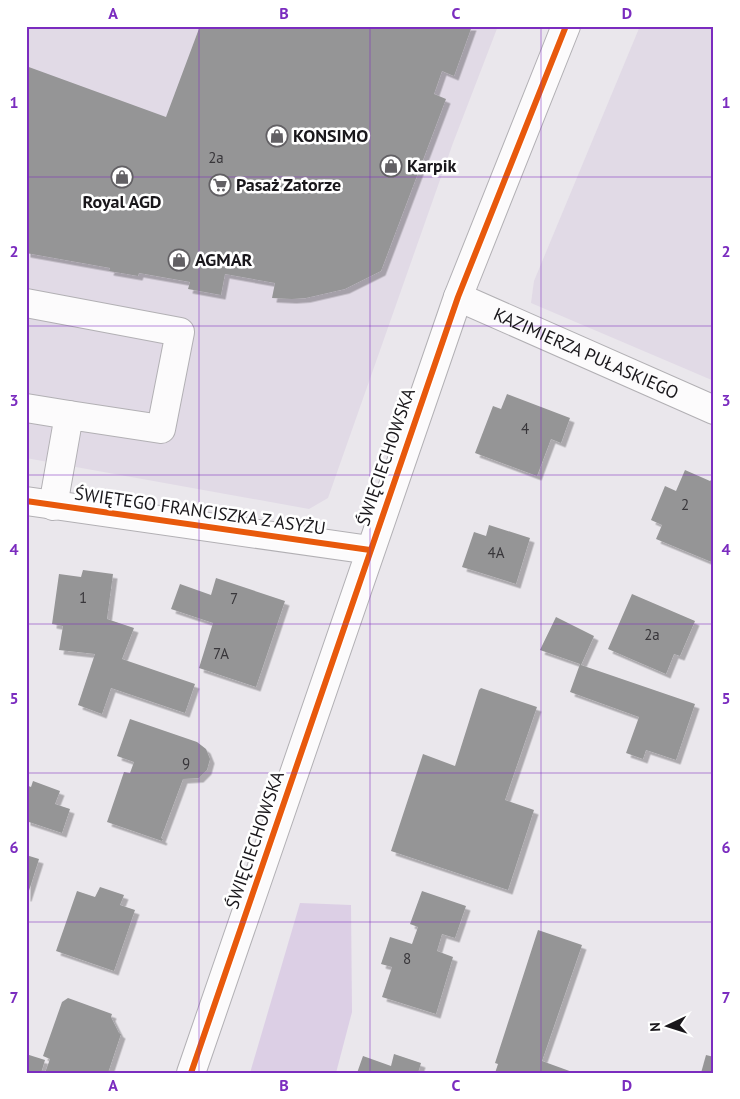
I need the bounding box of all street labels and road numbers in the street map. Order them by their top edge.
street label: KAZIMIERZA PUŁASKIEGO [490,302,682,404]
street label: ŚWIĘCIECHOWSKA [351,384,420,529]
street label: ŚWIĘTEGO FRANCISZKA Z ASYŻU [73,481,327,540]
street label: ŚWIĘCIECHOWSKA [220,767,289,912]

